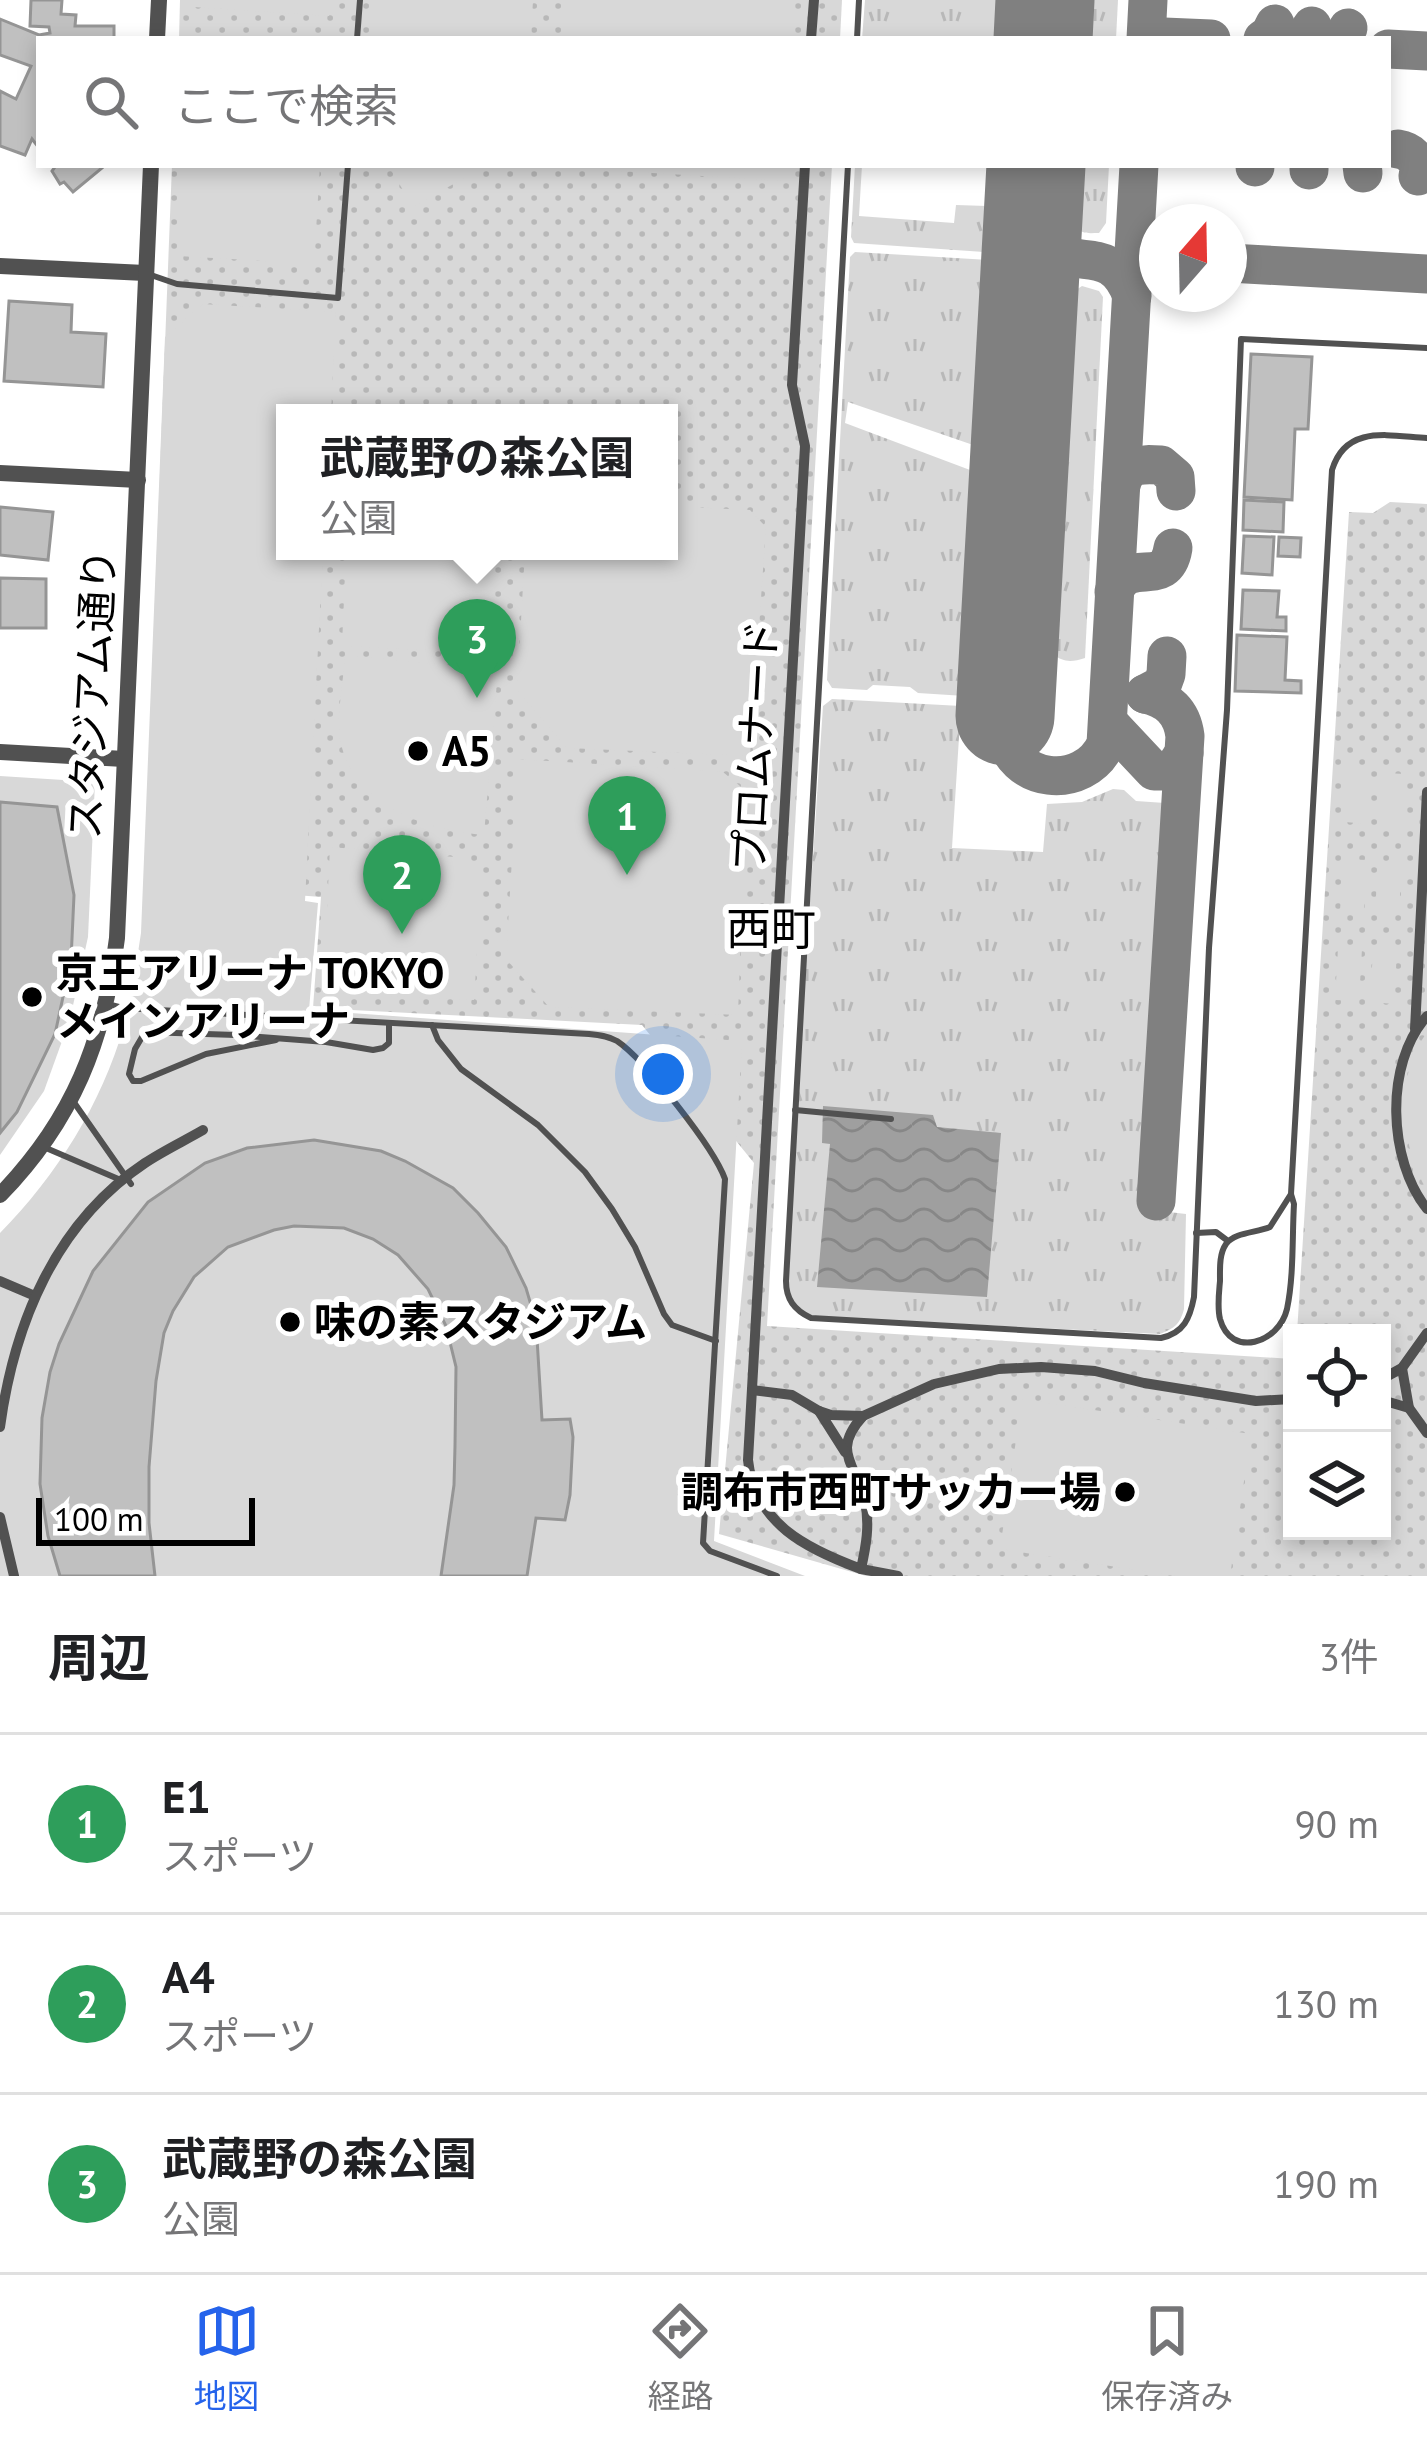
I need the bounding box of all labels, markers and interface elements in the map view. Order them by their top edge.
search box [36,36,1391,168]
icon: search [78,69,144,135]
text: ここで検索 [174,76,399,134]
north arrow [1139,204,1247,312]
popup [276,404,678,560]
text: 武蔵野の森公園 [319,428,635,486]
text: 公園 [319,492,398,543]
street label: スタジアム通り [56,547,127,841]
pin: 3 [438,599,516,698]
street label: プロムナード [720,619,789,873]
place label: A5 [442,723,491,778]
marker: A5 [405,738,431,764]
pin: 1 [588,776,666,875]
pin: 2 [363,835,441,934]
district label: 西町 [726,899,816,957]
place label: 京王アリーナ TOKYO メインアリーナ [56,945,444,1048]
marker: 京王アリーナ TOKYO メインアリーナ [19,984,45,1010]
your location [633,1044,693,1104]
place label: 味の素スタジアム [314,1294,647,1349]
marker: 味の素スタジアム [277,1309,303,1335]
map controls [1283,1324,1391,1540]
button: locate [1283,1324,1391,1432]
button: layers [1283,1432,1391,1540]
place label: 調布市西町サッカー場 [681,1464,1101,1519]
marker: 調布市西町サッカー場 [1112,1479,1138,1505]
scale bar [36,1492,255,1545]
text: 100 m [54,1497,144,1540]
text: 周辺 [48,1624,150,1690]
text: 3件 [1319,1631,1379,1682]
text: E1 [162,1767,211,1825]
text: 1 [76,1798,98,1849]
text: 90 m [1294,1798,1379,1849]
text: スポーツ [162,1830,317,1881]
text: A4 [162,1947,215,2005]
text: 2 [76,1978,98,2029]
text: 130 m [1273,1978,1379,2029]
text: スポーツ [162,2010,317,2061]
text: 武蔵野の森公園 [162,2129,477,2187]
text: 3 [76,2158,98,2209]
text: 190 m [1273,2158,1379,2209]
text: 公園 [162,2193,240,2244]
tab: 地図 [194,2298,260,2418]
tab: 経路 [647,2298,713,2418]
tab: 保存済み [1101,2298,1233,2418]

